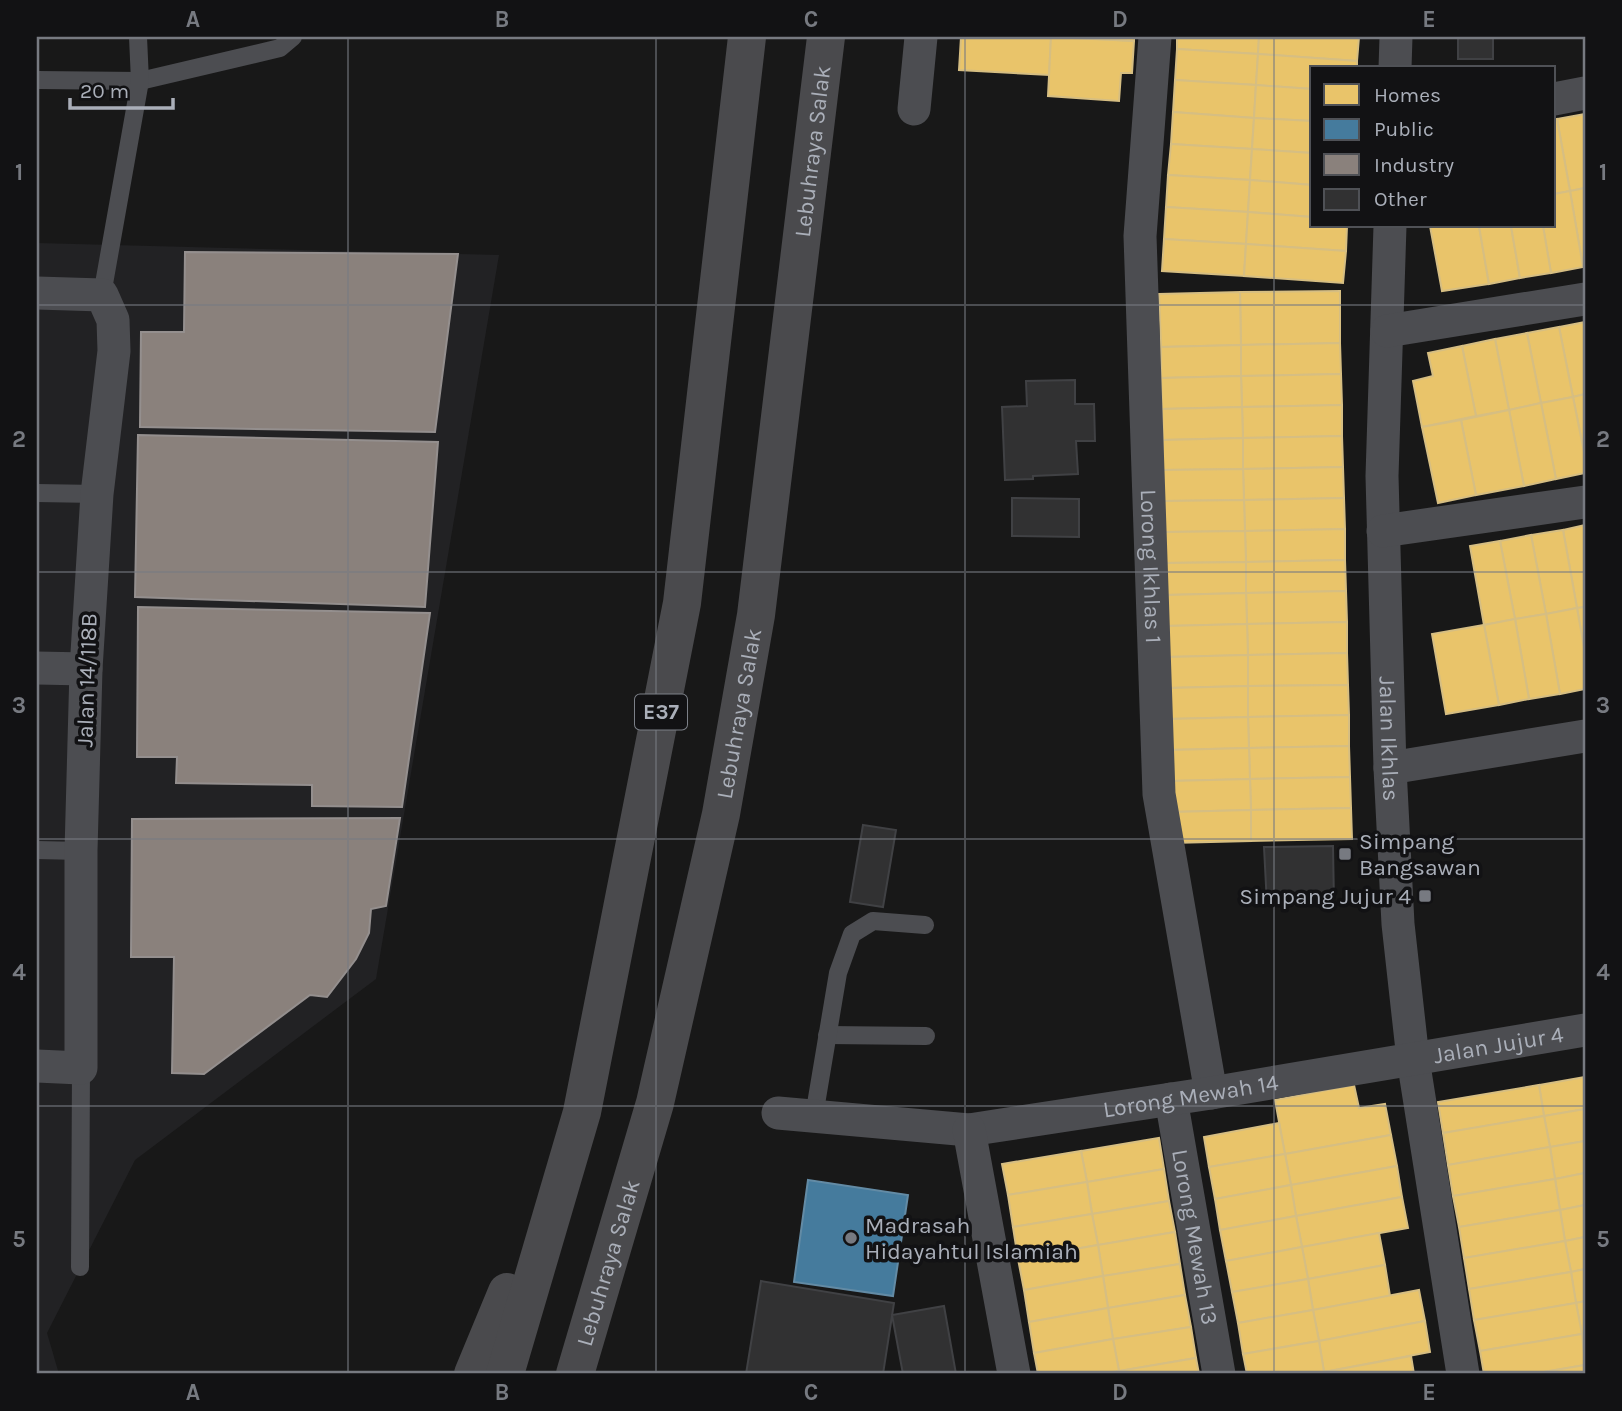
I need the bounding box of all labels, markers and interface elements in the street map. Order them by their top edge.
text: A [186,6,200,33]
text: B [495,6,509,33]
text: C [804,6,818,33]
text: D [1112,6,1128,33]
text: E [1422,6,1436,33]
street label: Lebuhraya Salak [788,64,836,239]
scale bar [70,66,173,110]
legend [1310,66,1556,228]
text: 20 m [80,79,129,103]
text: Homes [1374,83,1441,107]
text: Public [1374,117,1434,141]
text: Industry [1374,153,1454,177]
text: 1 [15,159,23,186]
text: 1 [1599,159,1607,186]
text: Other [1374,187,1427,211]
text: 2 [12,426,26,453]
text: 2 [1596,426,1610,453]
street label: Lorong Ikhlas 1 [1135,489,1167,644]
street label: Jalan 14/118B [71,612,103,748]
street label: Lebuhraya Salak [710,626,767,801]
street label: Jalan Ikhlas [1374,676,1405,802]
text: 3 [12,692,26,719]
text: 3 [1596,692,1610,719]
road number: E37 [635,694,687,730]
place label: Simpang Bangsawan [1359,828,1481,881]
marker: Simpang Bangsawan [1337,846,1353,862]
place label: Simpang Jujur 4 [1239,883,1411,910]
marker: Simpang Jujur 4 [1417,888,1433,904]
text: 4 [12,959,26,986]
text: 4 [1596,959,1610,986]
street label: Jalan Jujur 4 [1431,1020,1566,1069]
street label: Lorong Mewah 14 [1101,1068,1280,1123]
street label: Lorong Mewah 13 [1166,1147,1224,1327]
street label: Lebuhraya Salak [570,1176,645,1349]
place label: Madrasah Hidayahtul Islamiah [865,1212,1078,1265]
text: 5 [12,1226,26,1253]
text: 5 [1596,1226,1610,1253]
marker: Madrasah Hidayahtul Islamiah [843,1230,859,1246]
text: A [186,1379,200,1406]
text: B [495,1379,509,1406]
text: C [804,1379,818,1406]
text: D [1112,1379,1128,1406]
text: E [1422,1379,1436,1406]

